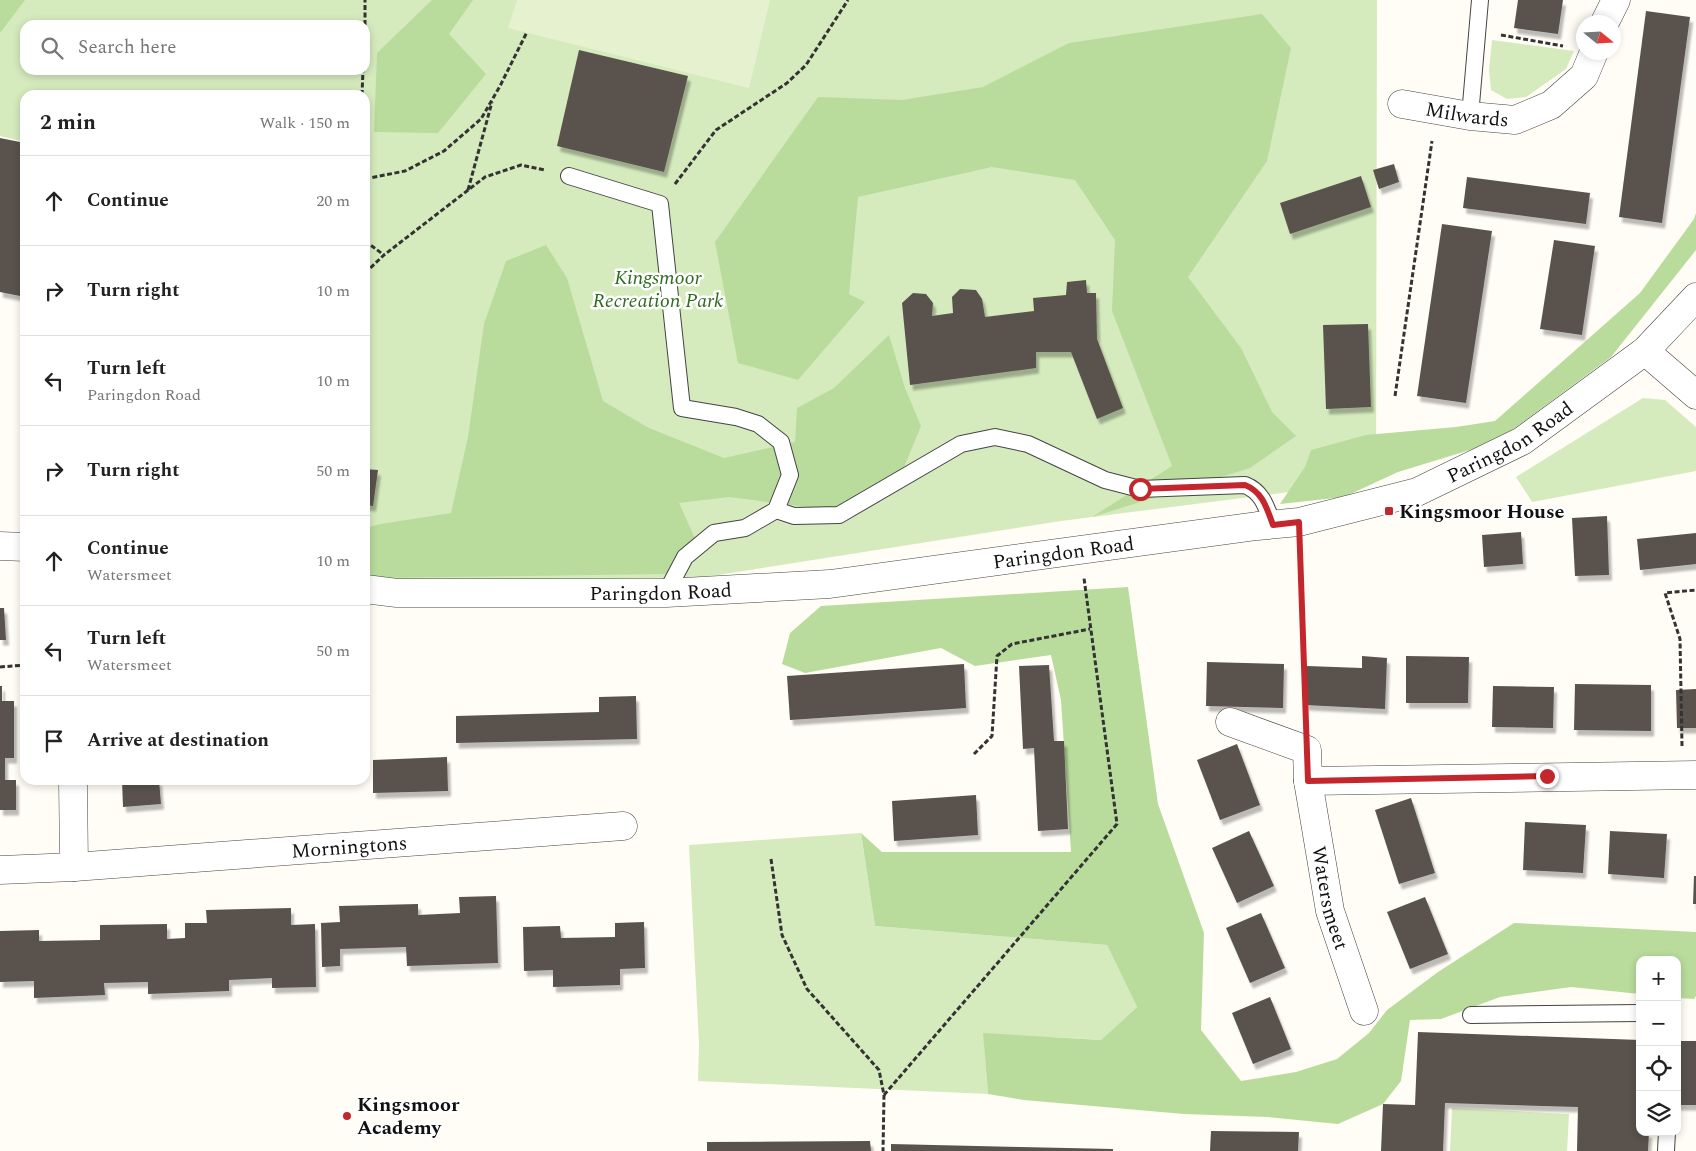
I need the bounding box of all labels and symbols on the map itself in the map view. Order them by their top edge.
north arrow [1576,15,1621,60]
street label: Milwards [1423,94,1510,135]
park label: Kingsmoor Recreation Park [593,263,724,316]
street label: Paringdon Road [1442,394,1580,491]
route start [1129,478,1152,501]
place label: Kingsmoor House [1399,497,1565,527]
marker: Kingsmoor House [1383,505,1395,517]
street label: Paringdon Road [991,529,1136,578]
street label: Paringdon Road [590,575,733,609]
route end [1536,765,1559,788]
street label: Morningtons [290,828,408,867]
street label: Watersmeet [1303,844,1356,954]
place label: Kingsmoor Academy [357,1090,460,1143]
marker: Kingsmoor Academy [341,1110,353,1122]

